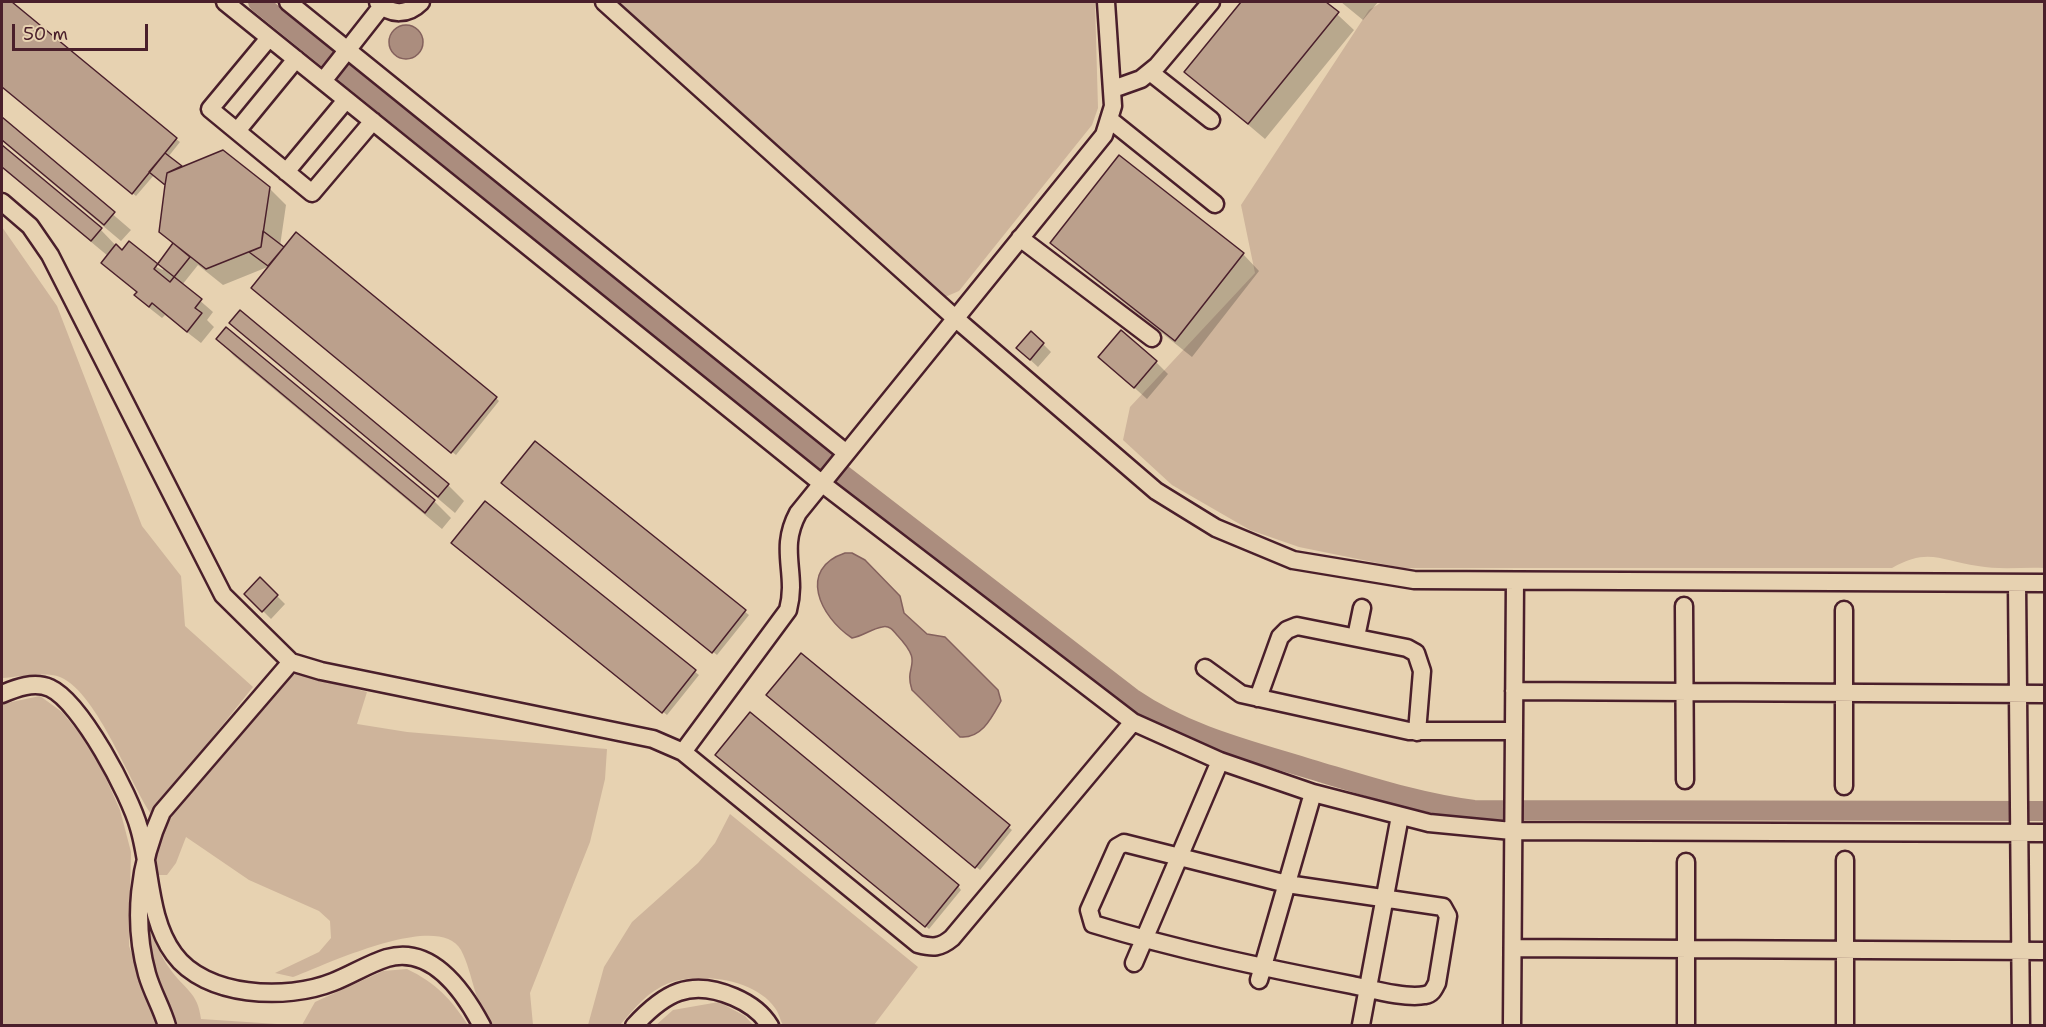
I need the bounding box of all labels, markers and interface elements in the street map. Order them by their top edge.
scale bar [15,12,152,50]
text: 50 m [23,22,68,46]

